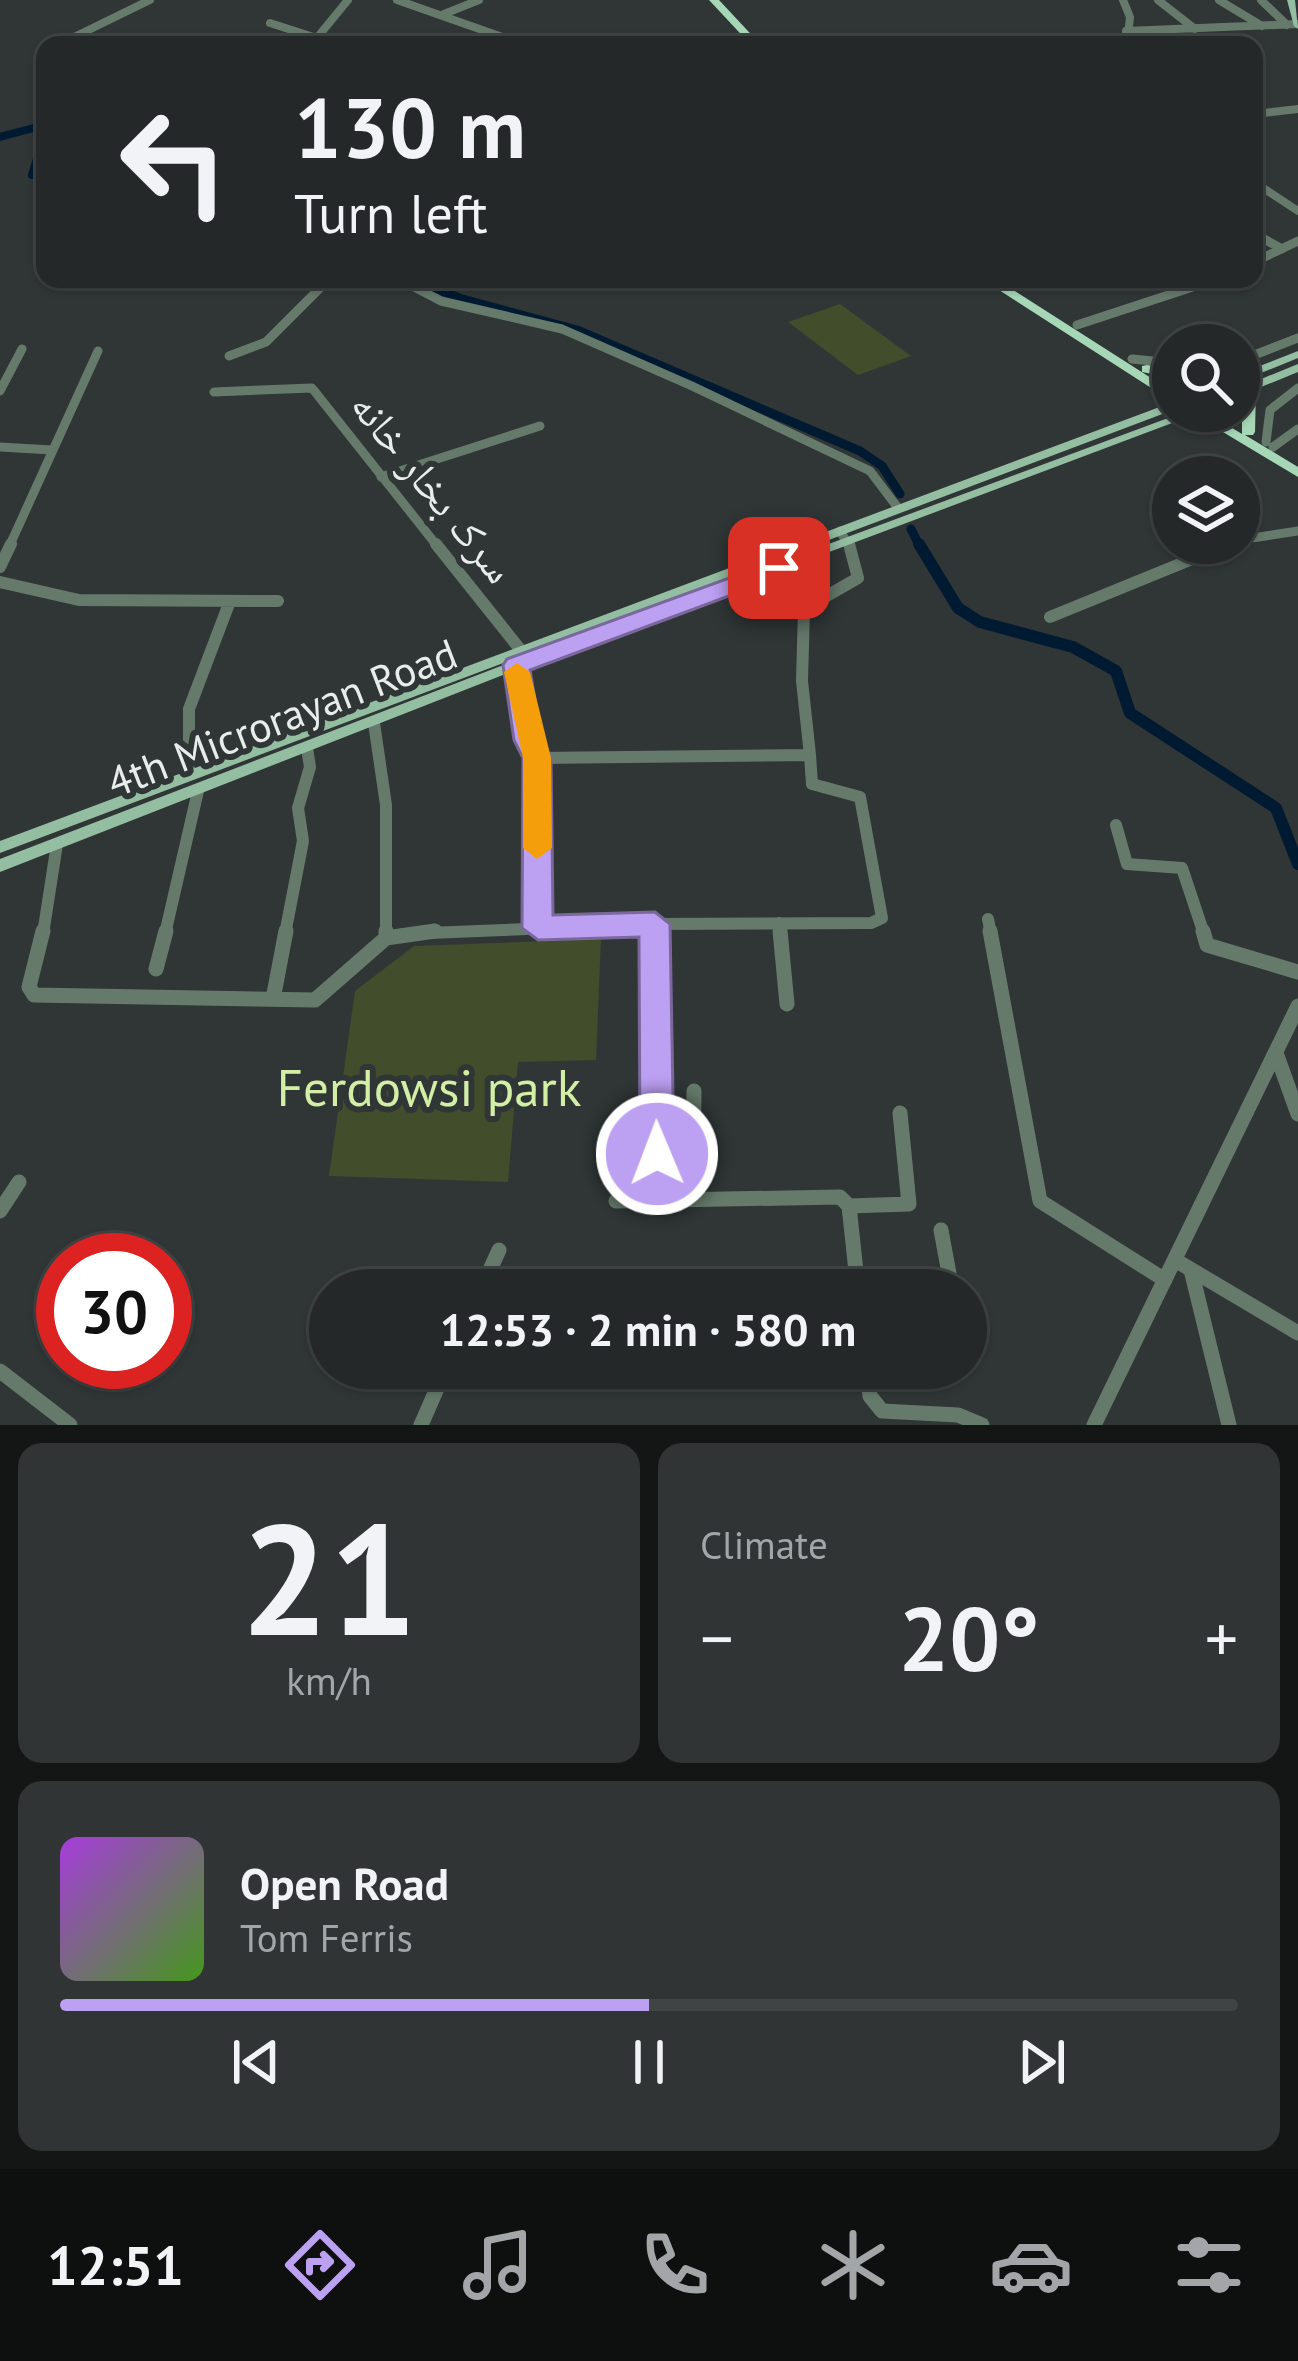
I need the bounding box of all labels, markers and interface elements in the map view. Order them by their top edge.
text: 130 m [294,72,526,181]
icon: left [96,84,252,240]
text: Turn left [294,178,488,248]
map controls [1152,324,1260,564]
button: search [1152,324,1260,432]
street label: سرک بخار خانه [339,379,528,594]
button: layers [1152,456,1260,564]
pin [728,517,830,619]
icon: arrive [746,535,812,601]
street label: 4th Microrayan Road [99,626,464,810]
park label: Ferdowsi park [277,1054,581,1120]
position arrow [594,1091,720,1217]
speed limit sign: 30 [36,1233,192,1389]
text: 12:53 · 2 min · 580 m [440,1300,856,1358]
text: 21 [241,1476,417,1678]
text: Climate [700,1519,828,1570]
text: 20° [898,1579,1040,1696]
text: − [700,1595,733,1680]
text: + [1205,1595,1238,1680]
text: km/h [286,1655,372,1706]
text: Open Road [240,1854,449,1912]
text: Tom Ferris [240,1912,413,1963]
icon: previous [223,2029,289,2095]
icon: pause [616,2029,682,2095]
icon: next [1009,2029,1075,2095]
icon: directions [278,2223,362,2307]
icon: music [456,2223,540,2307]
icon: phone [633,2223,717,2307]
icon: climate [811,2223,895,2307]
icon: car [989,2223,1073,2307]
icon: filters [1167,2223,1251,2307]
text: 12:51 [47,2230,184,2300]

